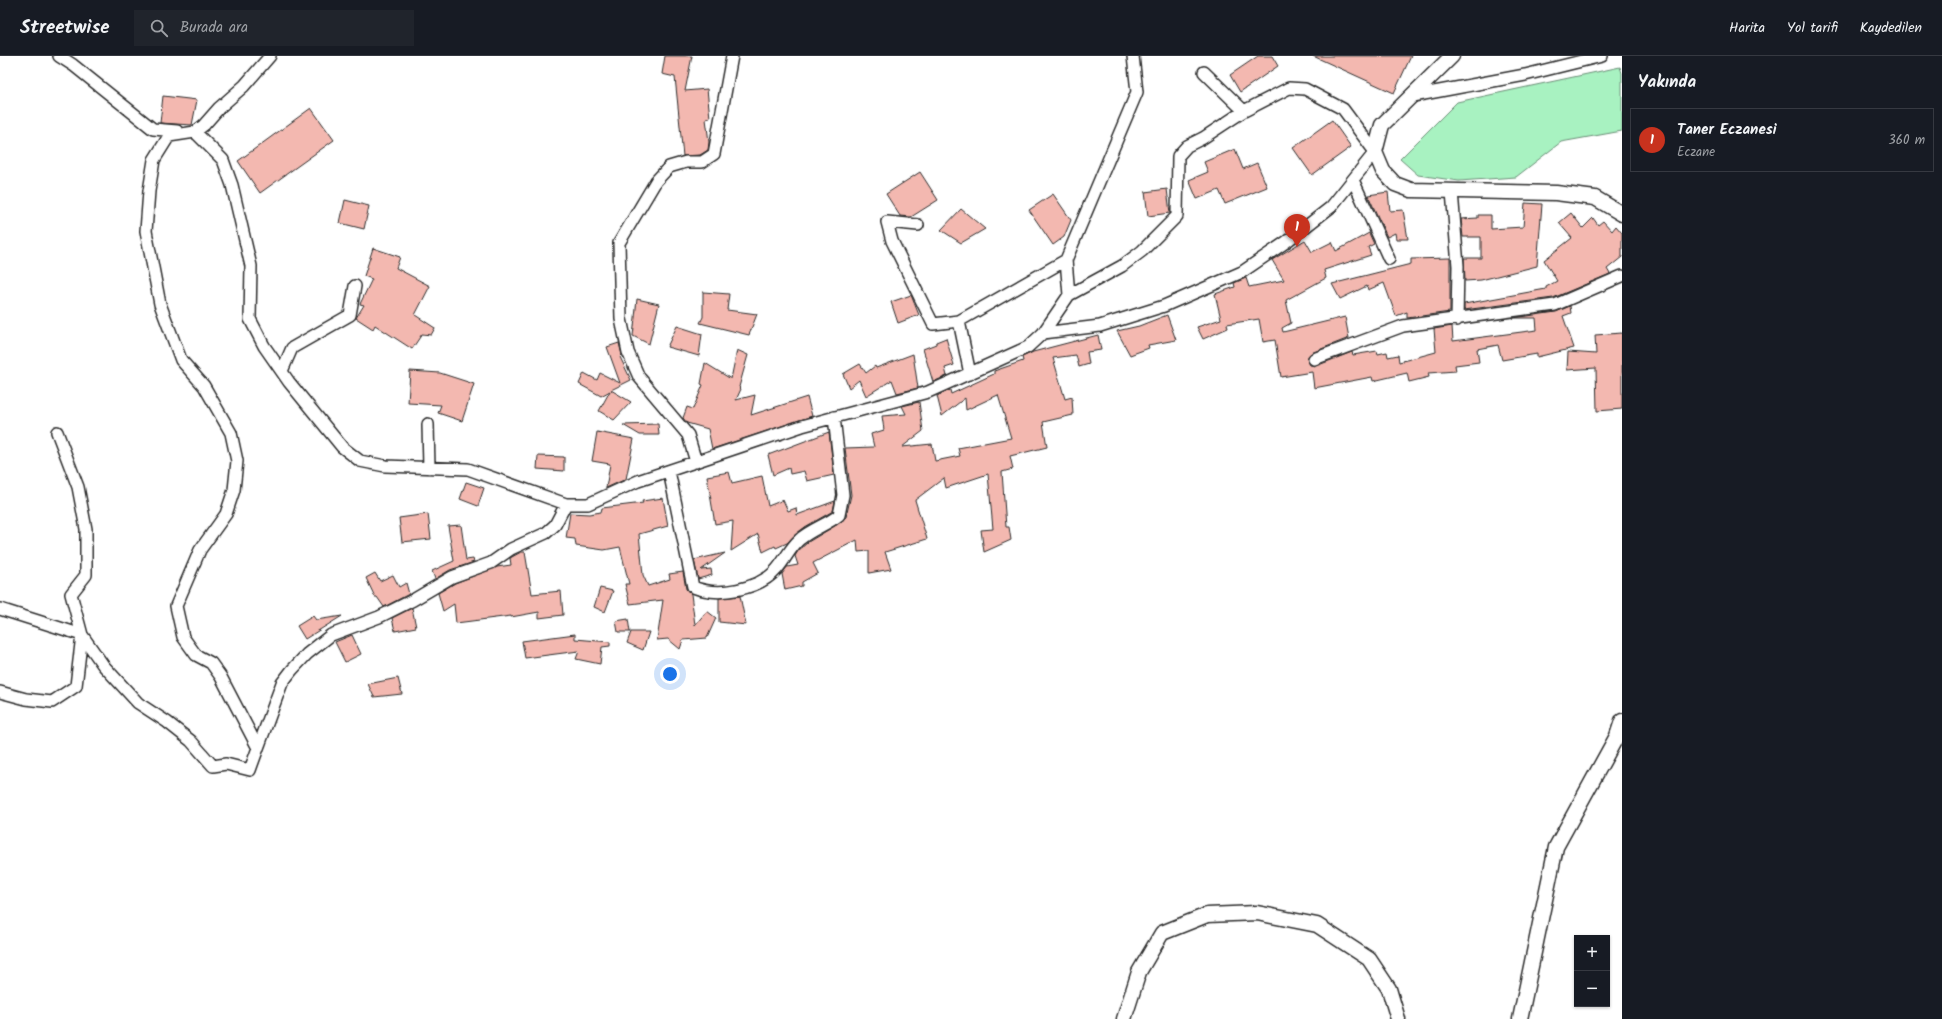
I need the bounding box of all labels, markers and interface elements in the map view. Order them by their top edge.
search box [134,10,414,46]
text: Streetwise [20,13,110,43]
text: Burada ara [180,16,248,40]
icon: search [148,17,170,39]
text: Harita [1729,17,1765,39]
text: Yol tarifi [1787,17,1838,39]
text: Kaydedilen [1860,17,1922,39]
text: Yakında [1638,69,1696,96]
text: Taner Eczanesi [1677,118,1777,142]
text: 1 [1650,130,1654,151]
text: 360 m [1888,130,1925,151]
text: Eczane [1677,142,1715,163]
pin: 1 [1284,214,1310,247]
your location [660,664,680,684]
map controls [1574,935,1610,1007]
button: + [1574,935,1610,971]
button: − [1574,971,1610,1007]

